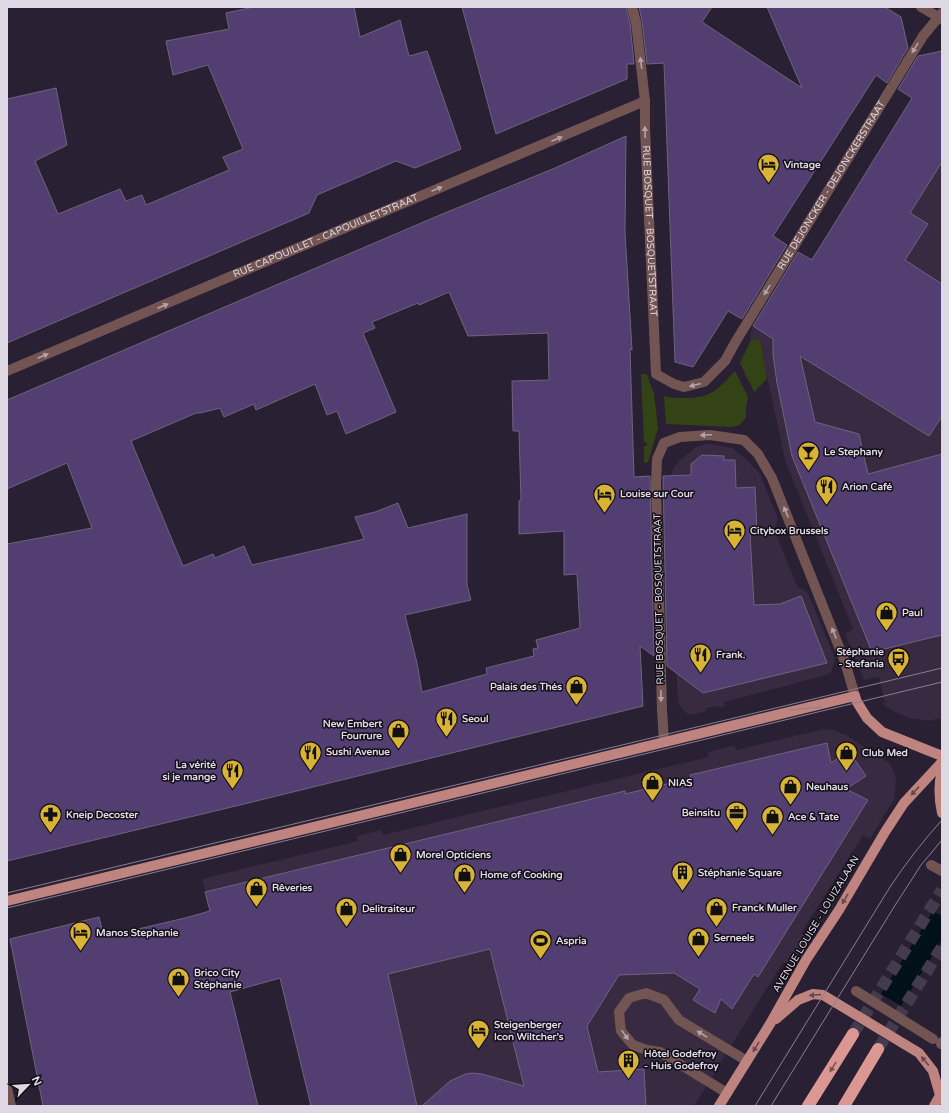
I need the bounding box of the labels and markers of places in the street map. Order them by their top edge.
hotel icon: Vintage [755,152,781,185]
place label: Vintage [784,159,821,171]
bar icon: Le Stephany [796,439,822,472]
place label: Le Stephany [824,446,883,458]
restaurant icon: Arion Café [814,474,840,507]
hotel icon: Louise sur Cour [592,481,618,514]
place label: Arion Café [842,481,892,493]
place label: Louise sur Cour [620,488,694,500]
hotel icon: Citybox Brussels [721,518,747,551]
place label: Citybox Brussels [750,525,828,537]
shop icon: Paul [873,600,899,633]
place label: Paul [902,607,923,619]
restaurant icon: Frank. [687,642,713,675]
bus stop icon: Stéphanie - Stefania [886,645,912,678]
place label: Stéphanie - Stefania [836,646,884,670]
place label: Frank. [716,649,746,661]
shop icon: Palais des Thés [564,674,590,707]
place label: Palais des Thés [490,681,562,693]
restaurant icon: Seoul [433,706,459,739]
place label: Seoul [462,713,488,725]
shop icon: New Embert Fourrure [385,717,411,750]
place label: New Embert Fourrure [323,718,382,742]
restaurant icon: Sushi Avenue [297,739,323,772]
shop icon: Club Med [833,740,859,773]
place label: Sushi Avenue [326,746,390,758]
place label: Club Med [862,747,908,759]
restaurant icon: La vérité si je mange [219,758,245,791]
place label: La vérité si je mange [162,759,216,783]
shop icon: NIAS [639,770,665,803]
shop icon: Neuhaus [778,774,804,807]
place label: NIAS [668,777,693,789]
place label: Neuhaus [806,781,848,793]
office icon: Beinsitu [723,800,749,833]
pharmacy icon: Kneip Decoster [37,802,63,835]
shop icon: Ace & Tate [760,804,786,837]
place label: Beinsitu [682,807,720,819]
place label: Kneip Decoster [66,809,138,821]
place label: Ace & Tate [788,811,839,823]
shop icon: Morel Opticiens [388,842,414,875]
place label: Morel Opticiens [416,849,491,861]
building icon: Stéphanie Square [670,860,696,893]
shop icon: Home of Cooking [452,862,478,895]
place label: Stéphanie Square [698,867,782,879]
place label: Home of Cooking [480,869,563,881]
shop icon: Rêveries [243,875,269,908]
place label: Rêveries [272,882,313,894]
shop icon: Franck Muller [704,895,730,928]
shop icon: Delitraiteur [334,896,360,929]
place label: Franck Muller [732,902,797,914]
place label: Delitraiteur [362,903,415,915]
hotel icon: Manos Stephanie [67,920,93,953]
shop icon: Serneels [685,925,711,958]
place label: Manos Stephanie [96,927,179,939]
sports icon: Aspria [527,928,553,961]
place label: Serneels [714,932,755,944]
place label: Aspria [556,935,587,947]
shop icon: Brico City Stéphanie [165,966,191,999]
place label: Brico City Stéphanie [194,967,242,991]
hotel icon: Steigenberger Icon Wiltcher’s [465,1018,491,1051]
place label: Steigenberger Icon Wiltcher’s [494,1019,564,1043]
building icon: Hôtel Godefroy - Huis Godefroy [616,1047,642,1080]
place label: Hôtel Godefroy - Huis Godefroy [644,1048,719,1072]

